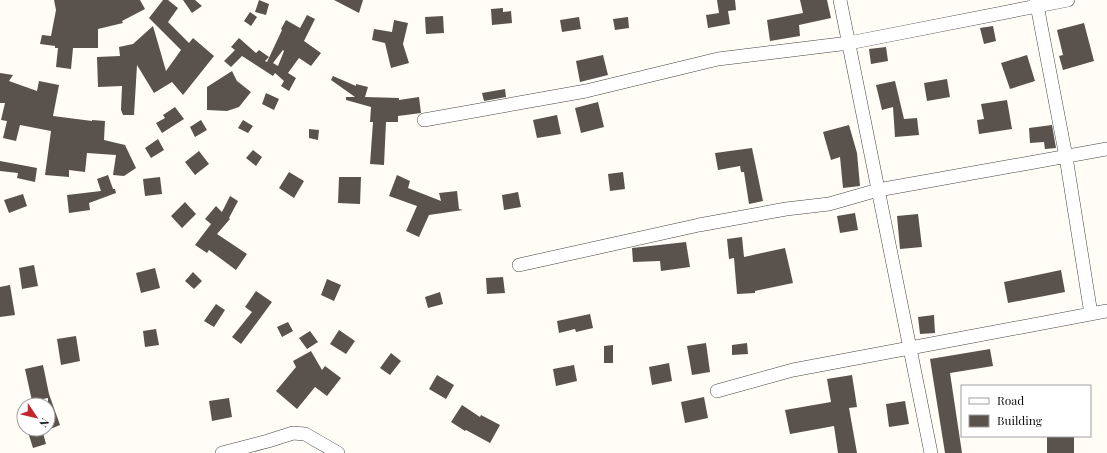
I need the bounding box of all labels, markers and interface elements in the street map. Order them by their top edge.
legend [961,385,1091,437]
text: Road [997,392,1024,408]
north arrow [16,397,56,437]
text: Building [997,412,1043,428]
text: N [36,415,53,431]

